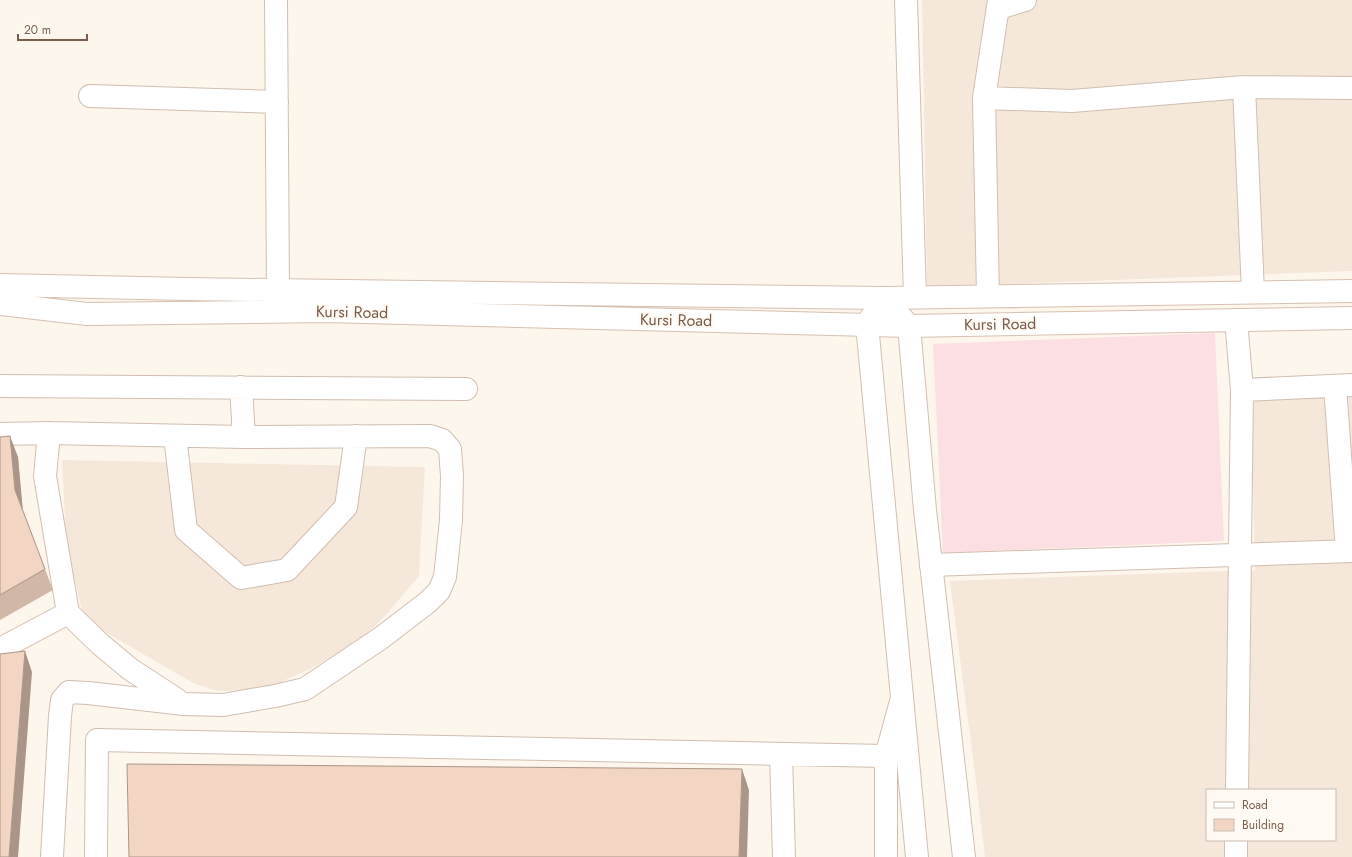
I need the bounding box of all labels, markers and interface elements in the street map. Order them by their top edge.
scale bar [18,16,87,42]
text: 20 m [24,21,51,39]
street label: Kursi Road [316,300,388,324]
street label: Kursi Road [640,308,712,332]
street label: Kursi Road [964,312,1036,336]
legend [1206,789,1336,841]
text: Road [1242,796,1268,814]
text: Building [1242,816,1284,834]

